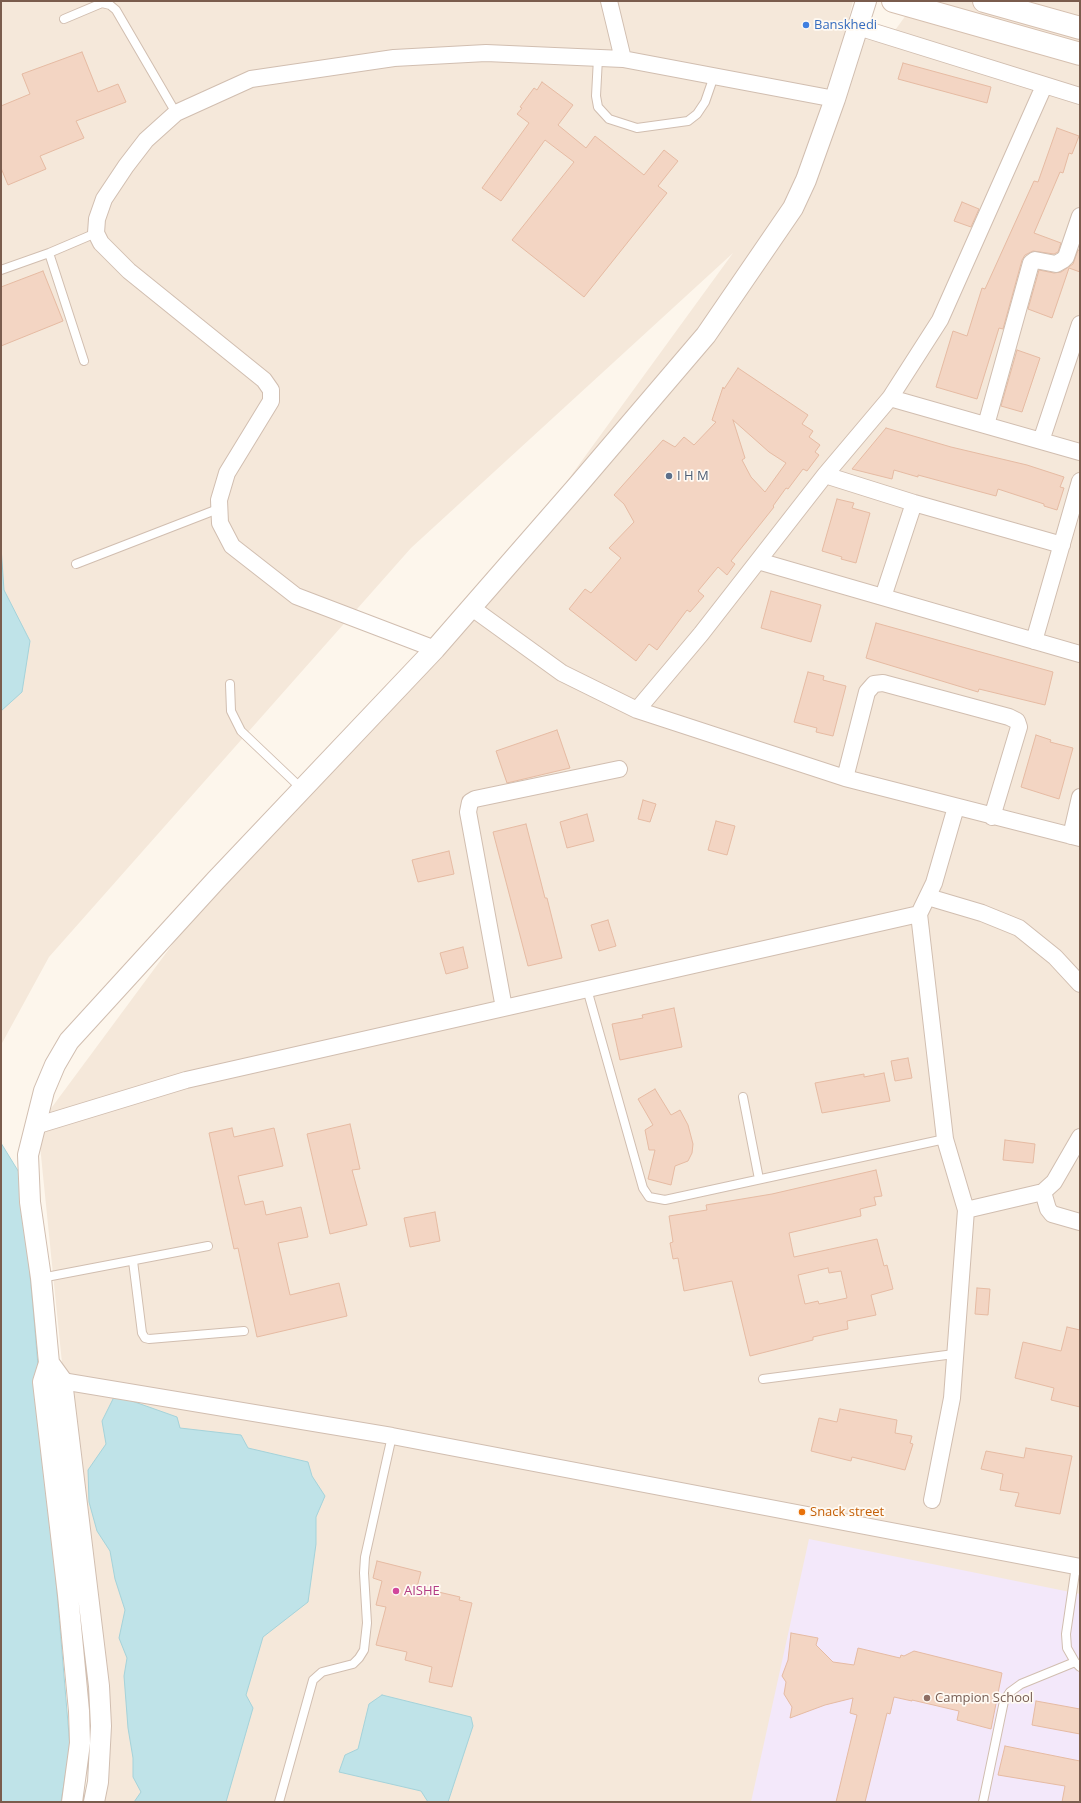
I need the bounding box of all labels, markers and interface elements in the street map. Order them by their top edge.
place label: Banskhedi [814,17,877,33]
marker: Banskhedi [801,20,811,30]
place label: I H M [677,468,709,484]
marker: I H M [664,471,674,481]
place label: Snack street [810,1504,884,1520]
marker: Snack street [797,1507,807,1517]
place label: AISHE [404,1583,440,1599]
marker: AISHE [391,1586,401,1596]
place label: Campion School [935,1690,1033,1706]
marker: Campion School [922,1693,932,1703]

